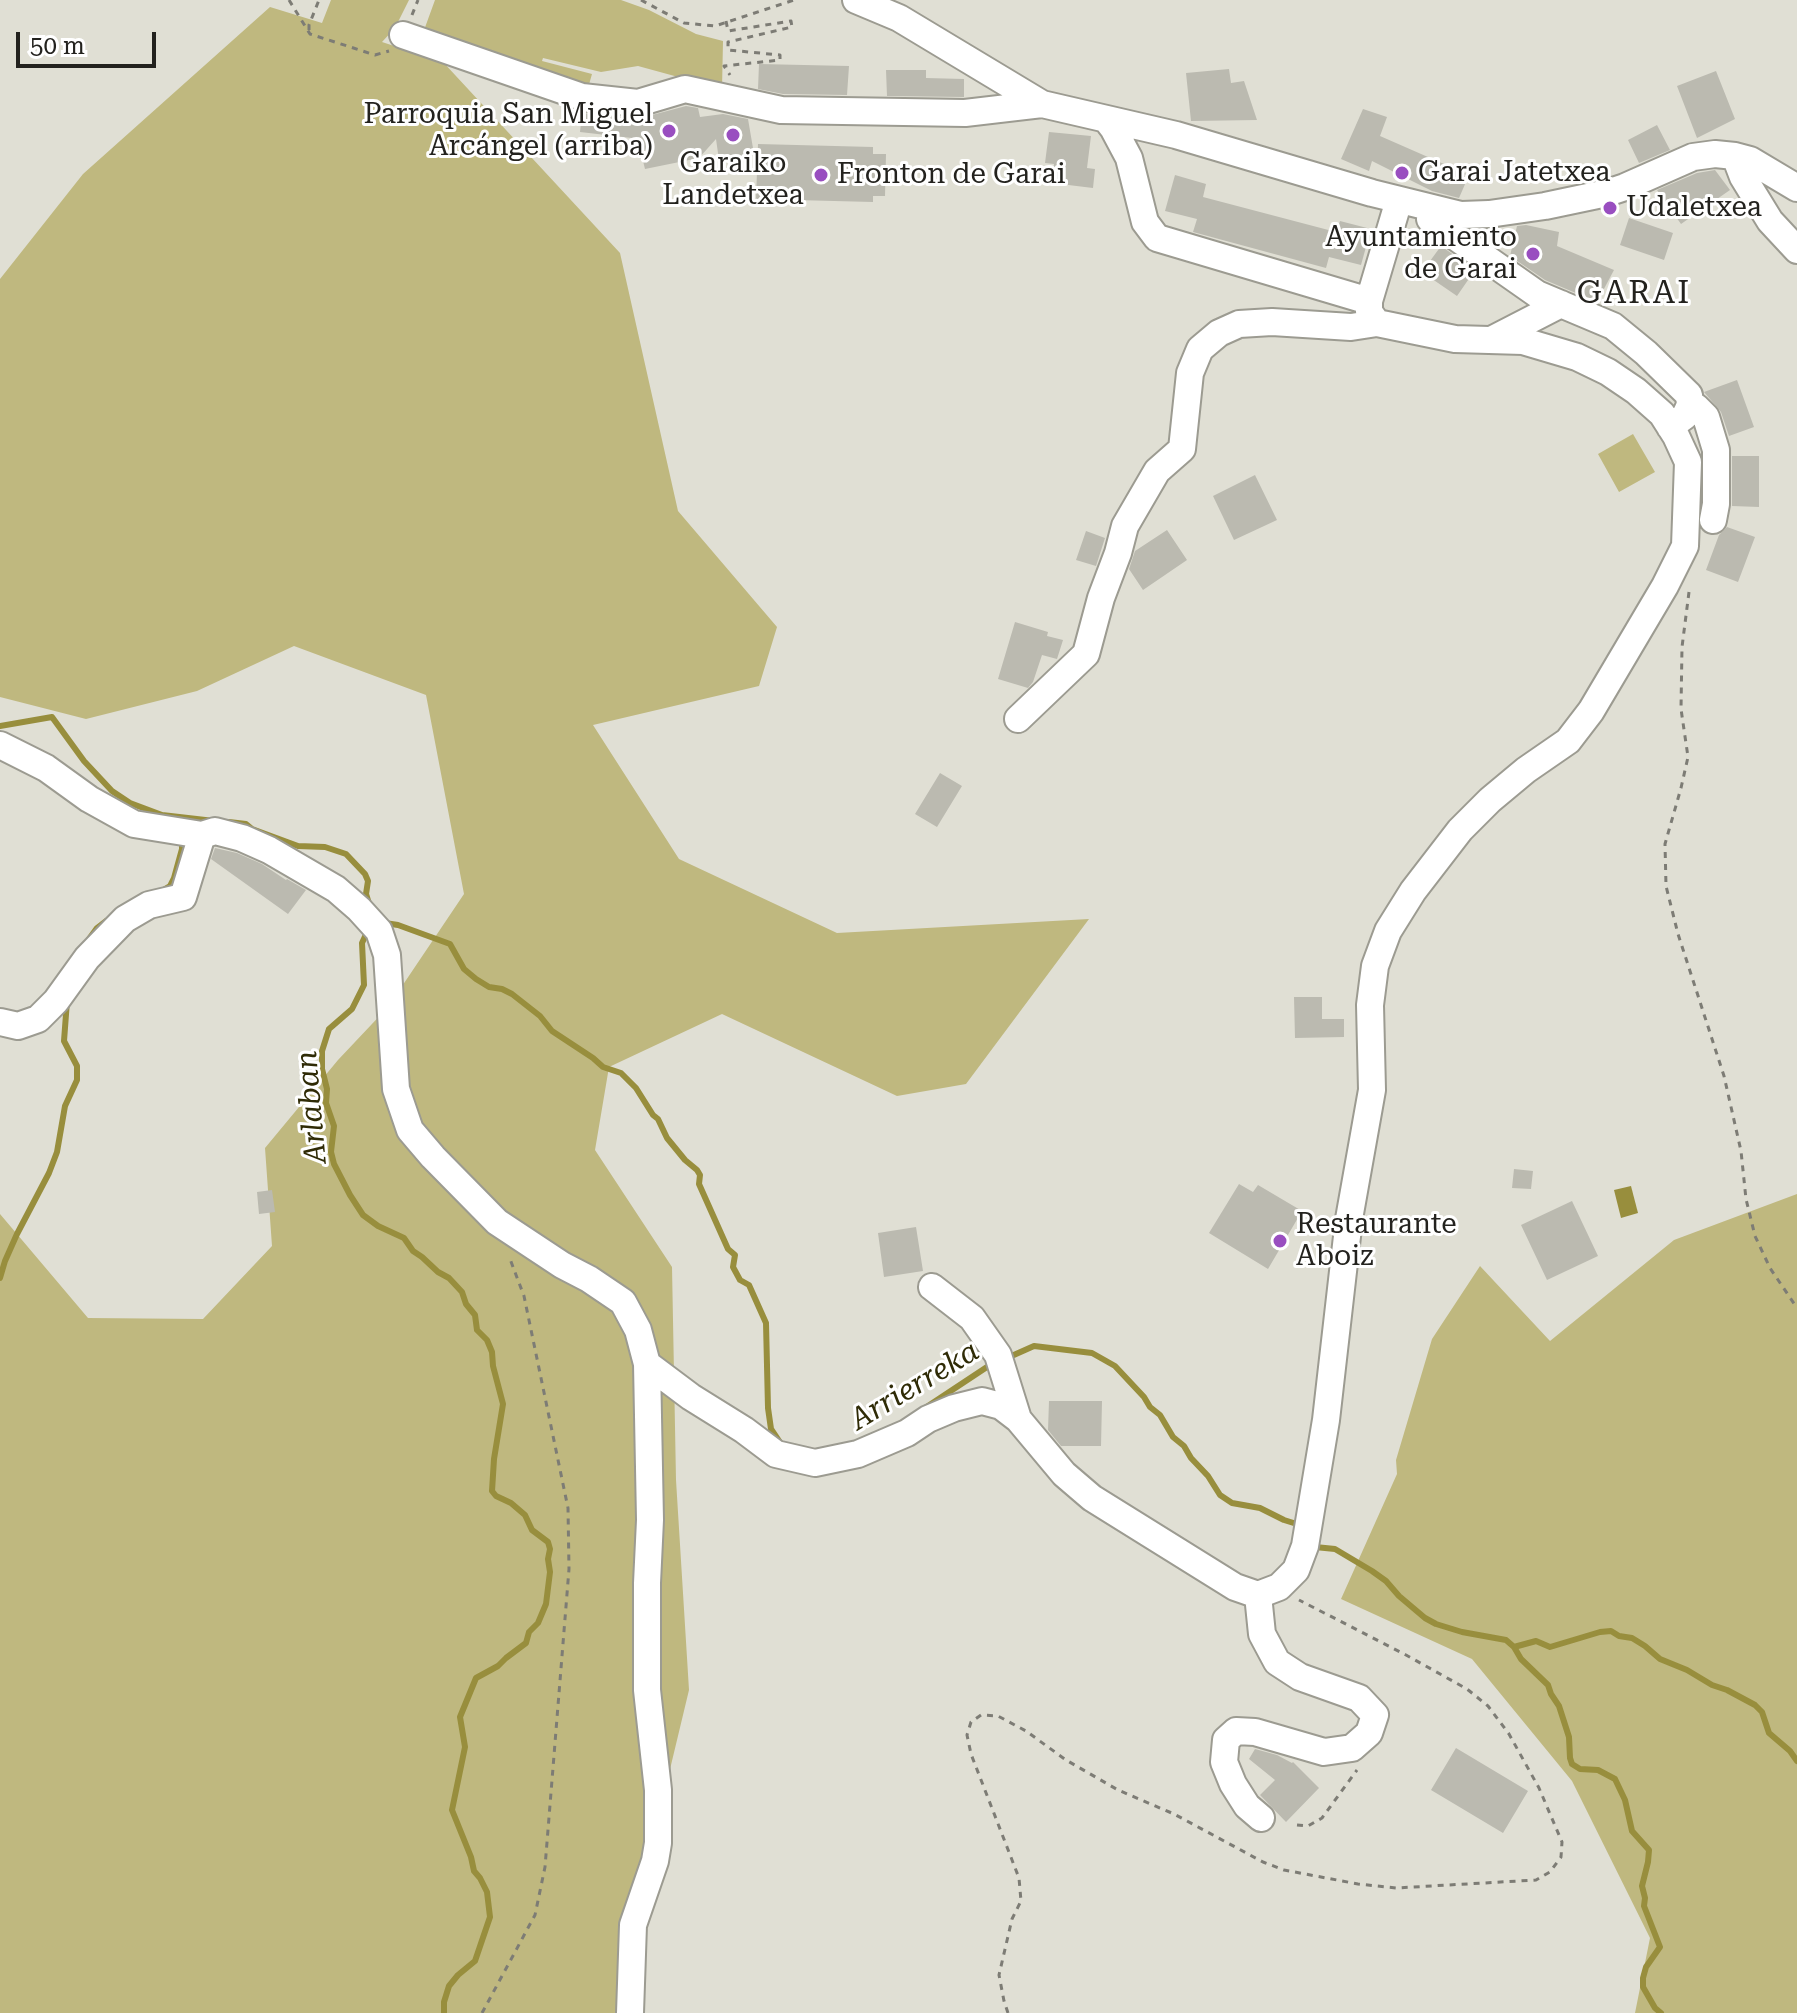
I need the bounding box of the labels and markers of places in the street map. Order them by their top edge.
place label: Parroquia San Miguel Arcángel (arriba) [364,98,653,164]
marker: Parroquia San Miguel Arcángel (arriba) [660,122,678,140]
marker: Garaiko Landetxea [724,126,742,144]
place label: Garaiko Landetxea [662,147,804,213]
place label: Garai Jatetxea [1418,156,1610,190]
place label: Fronton de Garai [837,158,1066,192]
marker: Garai Jatetxea [1393,164,1411,182]
marker: Fronton de Garai [812,166,830,184]
place label: Udaletxea [1626,191,1762,225]
marker: Udaletxea [1601,199,1619,217]
place label: Ayuntamiento de Garai [1325,221,1517,287]
marker: Ayuntamiento de Garai [1524,245,1542,263]
place label: Restaurante Aboiz [1296,1208,1457,1274]
marker: Restaurante Aboiz [1271,1232,1289,1250]

